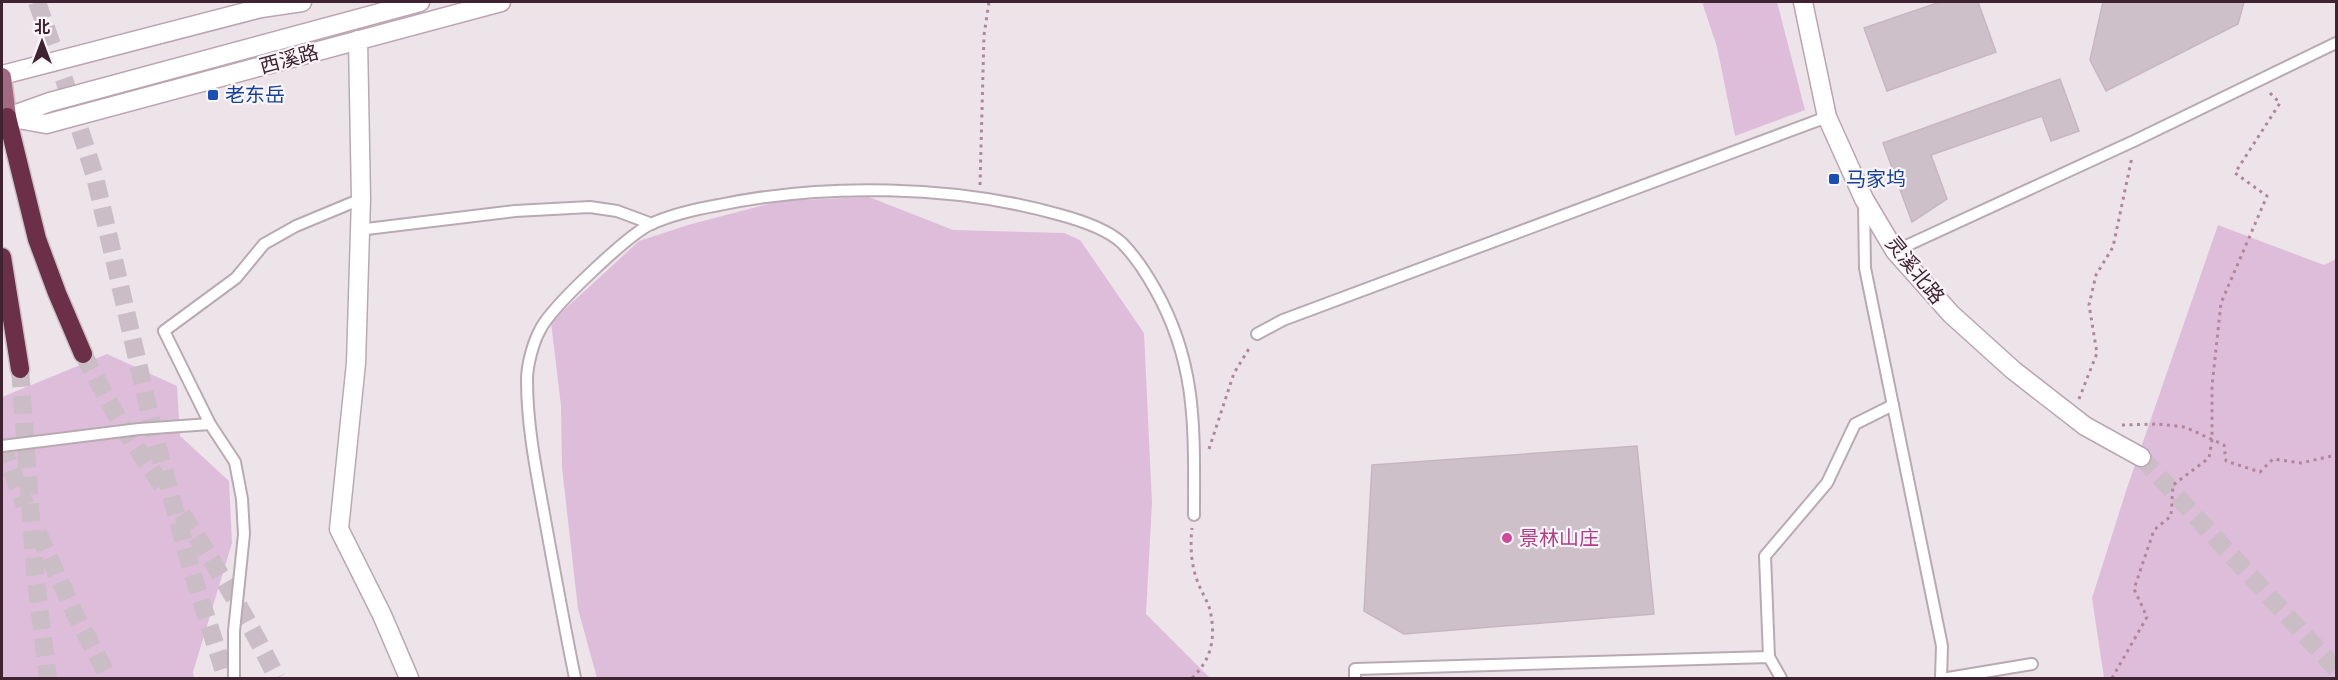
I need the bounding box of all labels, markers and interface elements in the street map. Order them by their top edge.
north arrow [12,12,72,72]
text: 北 [34,16,50,38]
street label: 西溪路 [256,38,321,79]
place label: 老东岳 [225,81,285,108]
marker: 老东岳 [206,88,220,102]
place label: 马家坞 [1846,165,1906,192]
marker: 马家坞 [1827,172,1841,186]
street label: 灵溪北路 [1880,230,1951,309]
place label: 景林山庄 [1519,524,1599,551]
marker: 景林山庄 [1500,531,1514,545]

